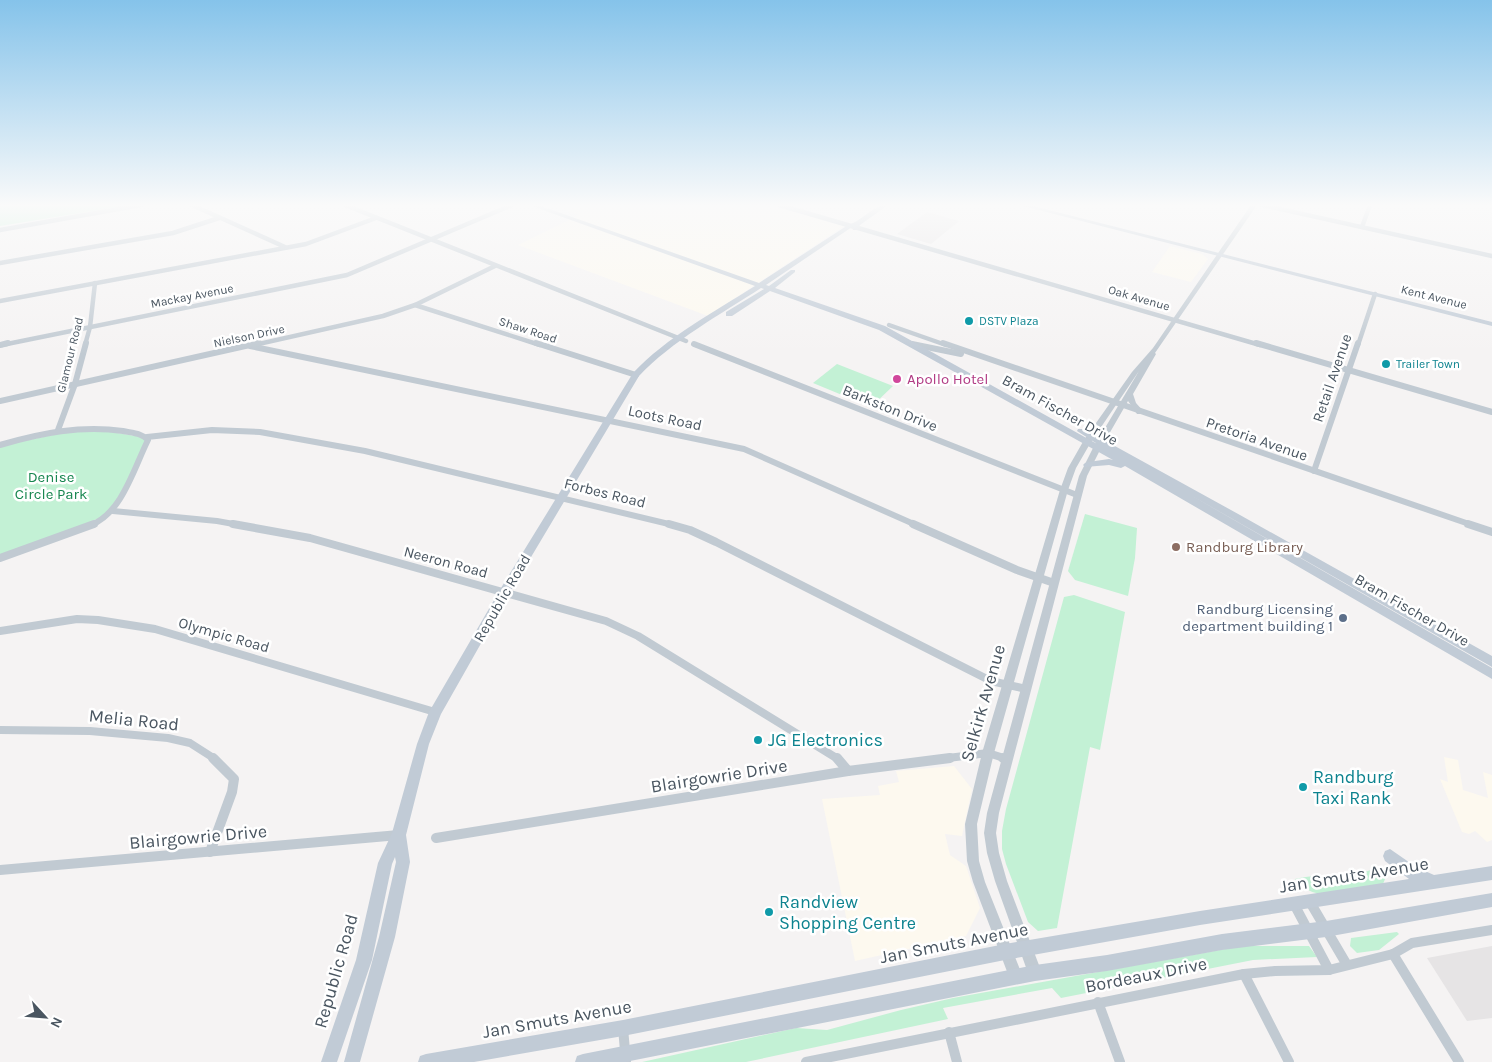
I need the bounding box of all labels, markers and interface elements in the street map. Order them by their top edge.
street label: Mackay Avenue [149,281,235,311]
street label: Kent Avenue [1400,282,1468,312]
street label: Oak Avenue [1107,283,1171,313]
street label: Shaw Road [497,314,559,346]
place label: DSTV Plaza [979,314,1039,328]
marker: DSTV Plaza [963,315,975,327]
street label: Glamour Road [54,316,86,394]
street label: Nielson Drive [212,322,286,350]
street label: Retail Avenue [1308,331,1356,425]
place label: Trailer Town [1396,357,1460,371]
marker: Trailer Town [1380,358,1392,370]
place label: Apollo Hotel [907,370,989,388]
street label: Bram Fischer Drive [999,371,1121,449]
marker: Apollo Hotel [891,373,903,385]
street label: Barkston Drive [840,381,940,435]
street label: Loots Road [626,401,704,435]
street label: Pretoria Avenue [1204,413,1310,465]
park label: Denise Circle Park [15,468,87,503]
street label: Forbes Road [562,474,648,512]
place label: Randburg Library [1186,538,1303,556]
marker: Randburg Library [1170,541,1182,553]
street label: Neeron Road [402,542,490,582]
street label: Republic Road [470,551,534,645]
street label: Bram Fischer Drive [1351,570,1473,650]
place label: Randburg Licensing department building 1 [1182,600,1334,635]
marker: Randburg Licensing department building 1 [1337,612,1349,624]
street label: Olympic Road [176,613,272,657]
street label: Selkirk Avenue [956,642,1010,764]
street label: Melia Road [88,704,180,736]
place label: JG Electronics [768,729,883,751]
marker: JG Electronics [752,734,764,746]
street label: Blairgowrie Drive [649,754,789,798]
place label: Randburg Taxi Rank [1313,766,1393,809]
marker: Randburg Taxi Rank [1297,781,1309,793]
street label: Blairgowrie Drive [128,820,268,854]
street label: Jan Smuts Avenue [1278,852,1430,898]
place label: Randview Shopping Centre [779,891,916,934]
marker: Randview Shopping Centre [763,906,775,918]
street label: Republic Road [309,911,363,1031]
street label: Jan Smuts Avenue [878,918,1030,968]
street label: Bordeaux Drive [1083,952,1209,998]
north arrow [20,992,70,1042]
street label: Jan Smuts Avenue [481,995,633,1043]
text: N [46,1014,66,1031]

